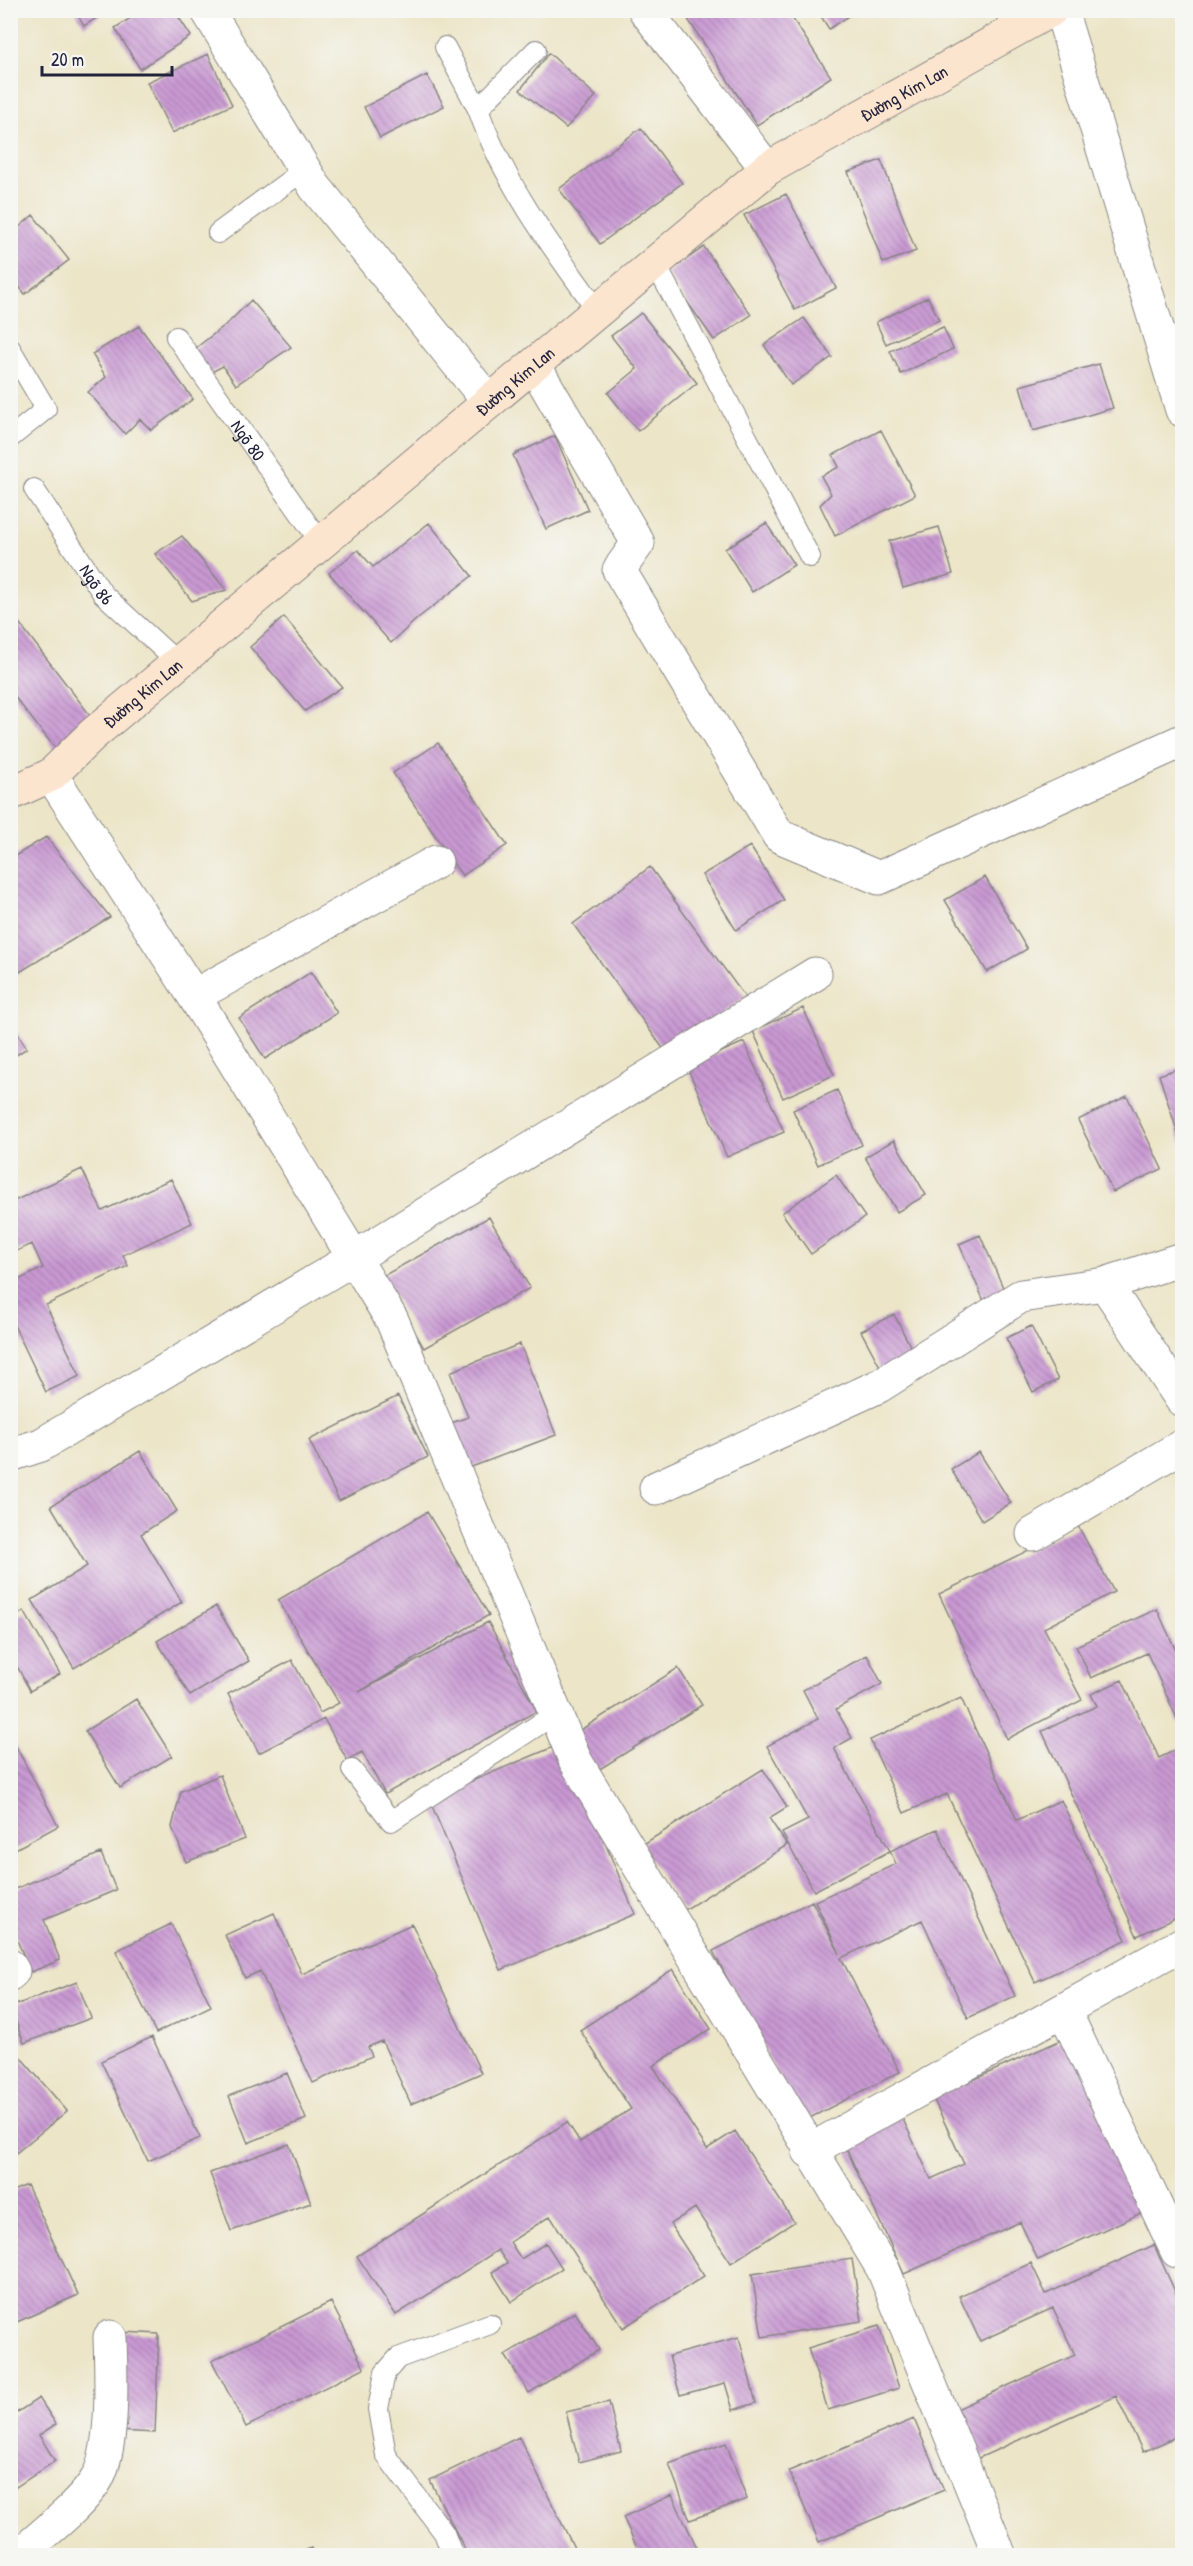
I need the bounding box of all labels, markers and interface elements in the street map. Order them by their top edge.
scale bar [42,39,172,77]
text: 20 m [51,47,84,72]
street label: Đường Kim Lan [855,58,952,127]
street label: Đường Kim Lan [470,340,560,421]
street label: Ngõ 80 [225,414,272,466]
street label: Ngõ 86 [74,559,119,610]
street label: Đường Kim Lan [97,652,187,733]

